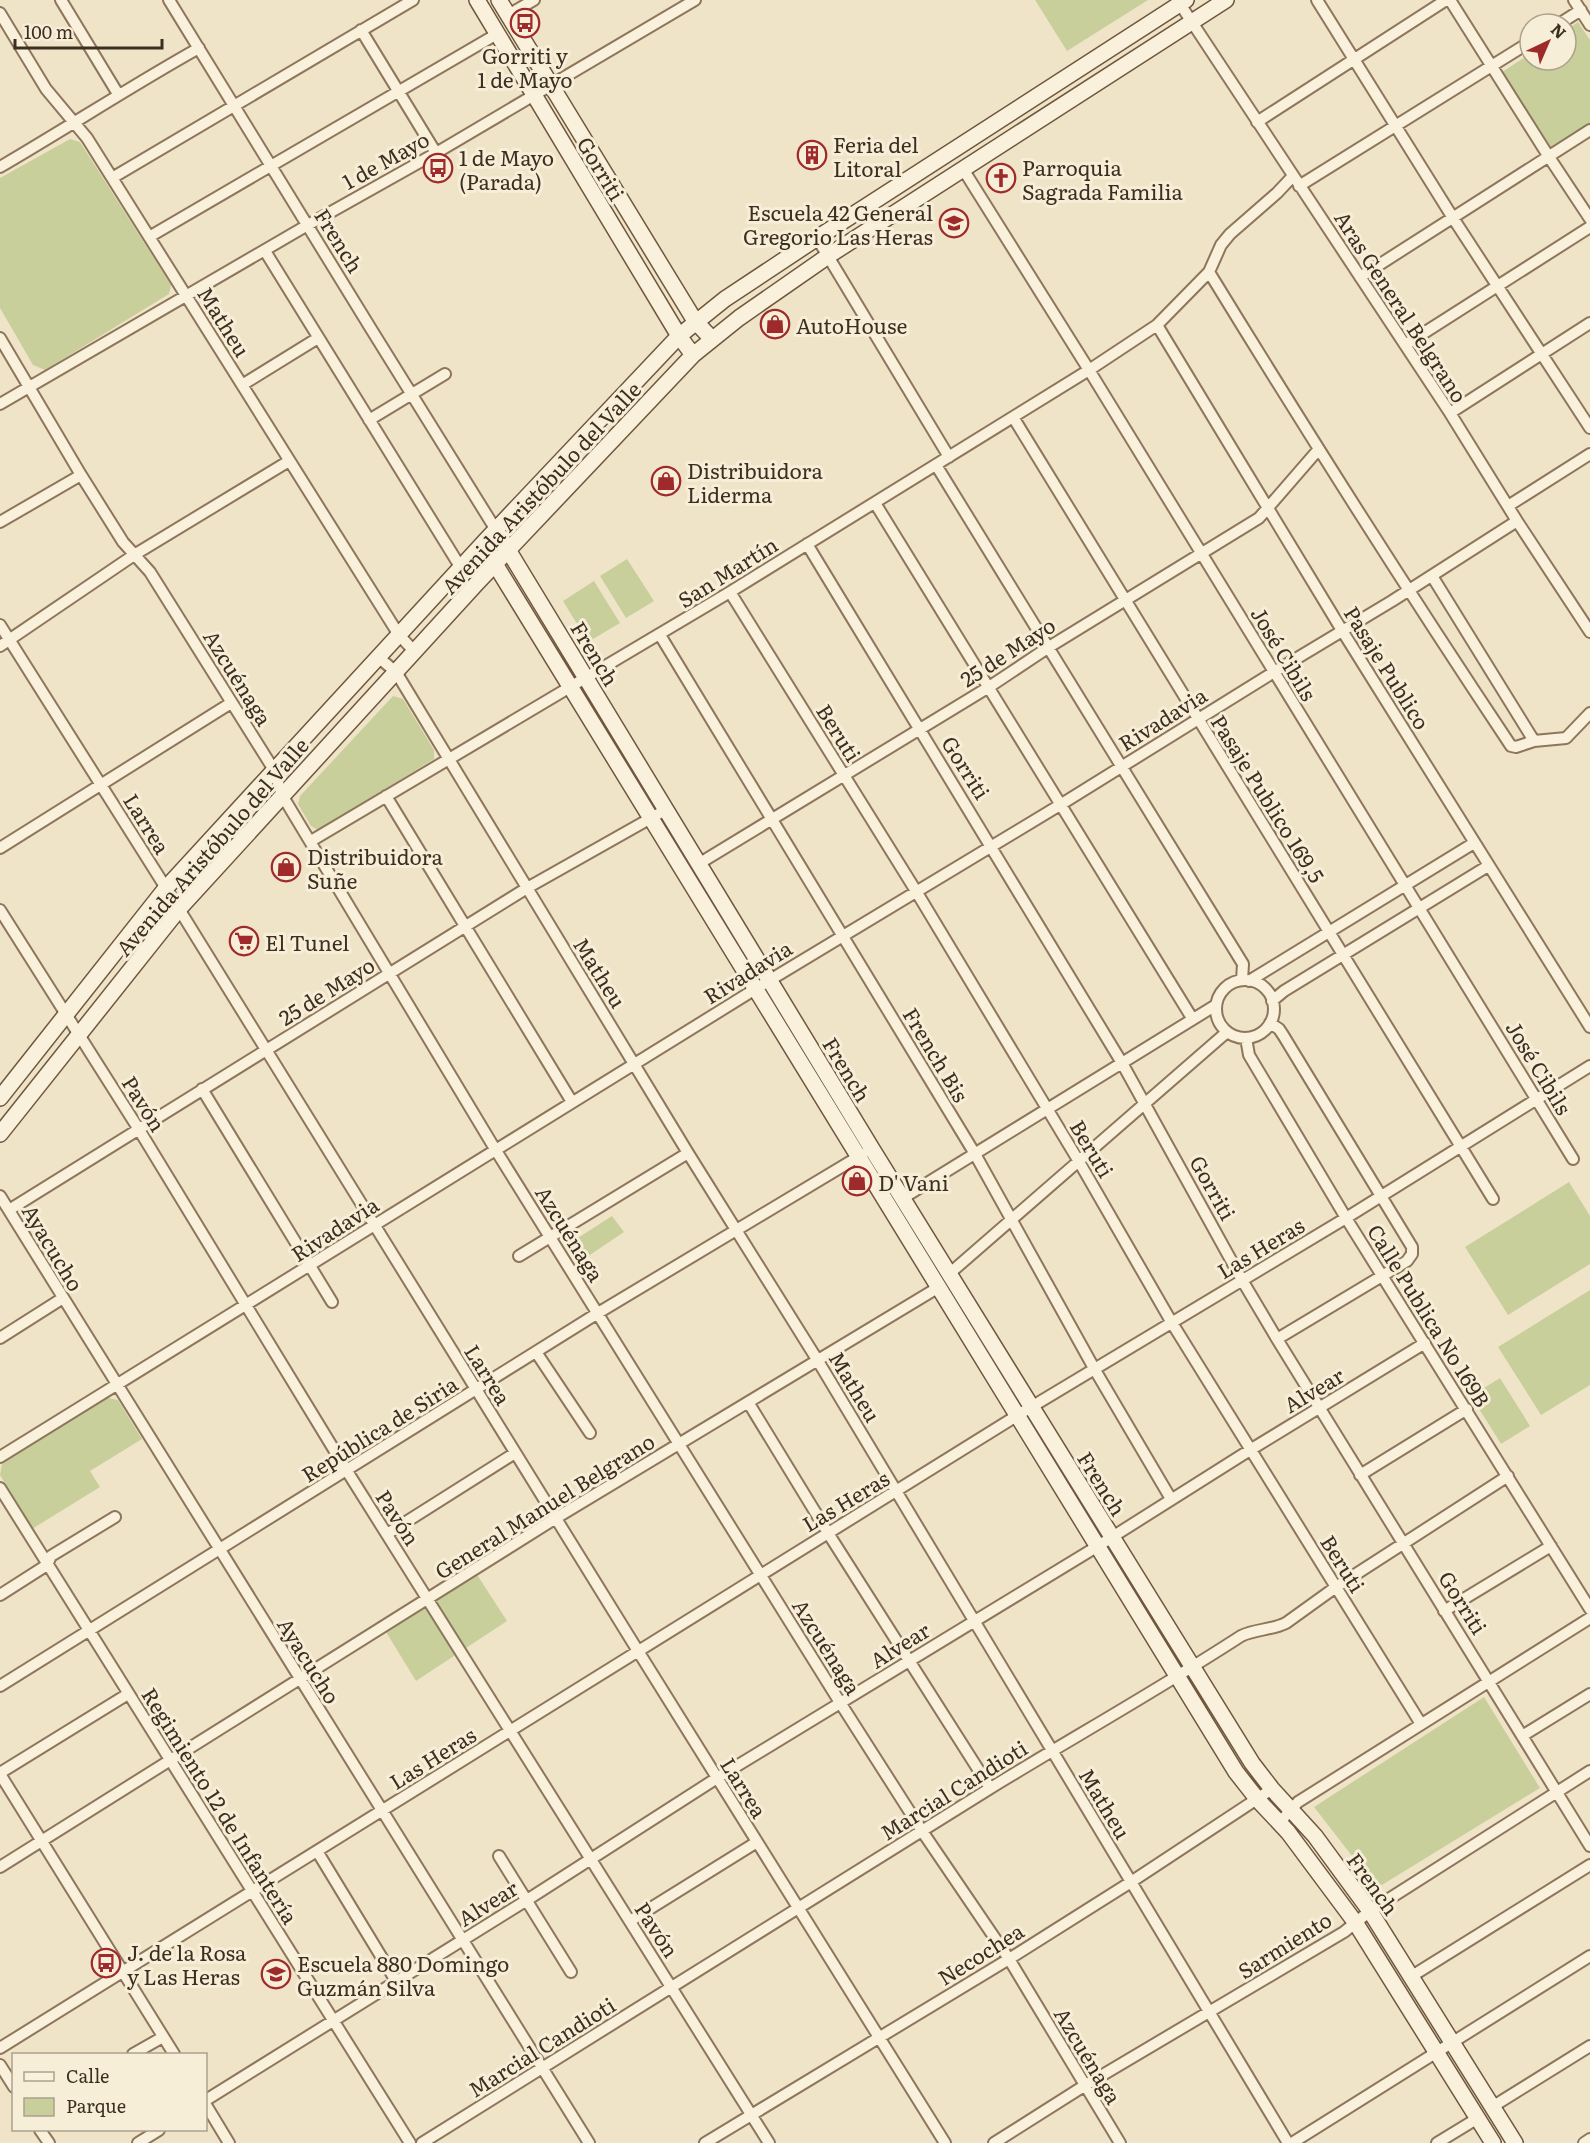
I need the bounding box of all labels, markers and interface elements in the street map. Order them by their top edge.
bus stop icon: Gorriti y 1 de Mayo [509,7,541,39]
scale bar [15,12,162,50]
north arrow [1518,12,1578,72]
text: N [1546,17,1572,44]
text: 100 m [24,18,73,45]
place label: Gorriti y 1 de Mayo [477,39,573,94]
street label: 1 de Mayo [336,122,434,196]
place label: Feria del Litoral [833,128,918,183]
street label: Gorriti [571,130,633,206]
building icon: Feria del Litoral [796,139,828,171]
place label: 1 de Mayo (Parada) [459,141,554,196]
place label: Parroquia Sagrada Familia [1022,151,1183,206]
bus stop icon: 1 de Mayo (Parada) [422,152,454,184]
church icon: Parroquia Sagrada Familia [985,162,1017,194]
place label: Escuela 42 General Gregorio Las Heras [743,196,933,251]
street label: French [308,202,372,278]
street label: Aras General Belgrano [1328,204,1476,408]
school or university icon: Escuela 42 General Gregorio Las Heras [938,207,970,239]
street label: Matheu [191,280,259,362]
shop icon: AutoHouse [759,308,791,340]
place label: AutoHouse [796,309,907,340]
street label: Avenida Aristóbulo del Valle [433,374,647,600]
place label: Distribuidora Liderma [687,454,824,509]
shop icon: Distribuidora Liderma [650,465,682,497]
street label: San Martín [671,528,783,614]
street label: Pasaje Publico [1338,599,1438,735]
street label: José Cibils [1245,600,1325,706]
street label: 25 de Mayo [953,609,1061,693]
street label: French [564,615,628,691]
street label: Azcuénaga [197,623,281,732]
street label: Rivadavia [1112,678,1213,757]
street label: Beruti [810,697,870,767]
street label: Pasaje Publico 169,5 [1205,708,1333,888]
street label: Gorriti [935,729,999,805]
street label: Avenida Aristóbulo del Valle [107,730,315,962]
street label: Larrea [117,787,179,860]
place label: Distribuidora Suñe [307,840,444,895]
shop icon: Distribuidora Suñe [270,851,302,883]
supermarket icon: El Tunel [228,925,260,957]
place label: El Tunel [265,926,349,957]
street label: Matheu [567,931,635,1013]
street label: Rivadavia [697,931,798,1010]
street label: 25 de Mayo [272,948,380,1032]
street label: French Bis [897,1001,977,1107]
street label: José Cibils [1500,1014,1580,1120]
street label: French [816,1031,880,1107]
street label: Pavón [116,1069,174,1137]
street label: Beruti [1064,1113,1122,1183]
street label: Gorriti [1184,1149,1244,1225]
shop icon: D' Vani [841,1165,873,1197]
place label: D' Vani [878,1166,949,1197]
street label: Azcuénaga [529,1179,613,1288]
street label: Rivadavia [284,1188,385,1268]
street label: Ayacucho [16,1198,92,1296]
street label: Las Heras [1211,1209,1309,1285]
street label: Calle Publica No 169B [1361,1218,1499,1412]
street label: Larrea [458,1338,520,1411]
street label: Matheu [823,1345,889,1427]
street label: Alvear [1277,1359,1349,1419]
street label: República de Siria [295,1367,464,1489]
street label: General Manuel Belgrano [428,1425,660,1585]
street label: French [1071,1445,1135,1521]
street label: Las Heras [796,1462,894,1538]
street label: Pavón [369,1483,429,1551]
street label: Beruti [1314,1528,1374,1598]
street label: Gorriti [1432,1564,1496,1640]
street label: Azcuénaga [786,1592,870,1701]
street label: Ayacucho [271,1611,349,1709]
street label: Alvear [863,1613,935,1675]
street label: Regimiento 12 de Infantería [135,1681,307,1930]
street label: Las Heras [383,1718,481,1796]
street label: Marcial Candioti [873,1731,1033,1847]
street label: Larrea [714,1751,776,1824]
street label: Matheu [1073,1762,1139,1844]
street label: French [1341,1845,1407,1921]
street label: Alvear [451,1871,523,1933]
street label: Pavón [628,1895,688,1963]
street label: Sarmiento [1231,1903,1337,1985]
street label: Necochea [931,1914,1030,1992]
place label: J. de la Rosa y Las Heras [127,1936,247,1991]
bus stop icon: J. de la Rosa y Las Heras [90,1947,122,1979]
place label: Escuela 880 Domingo Guzmán Silva [297,1947,509,2002]
school or university icon: Escuela 880 Domingo Guzmán Silva [260,1958,292,1990]
street label: Marcial Candioti [461,1988,621,2104]
street label: Azcuénaga [1048,2001,1130,2110]
legend [12,2053,207,2131]
text: Calle [66,2062,109,2089]
text: Parque [66,2092,126,2119]

